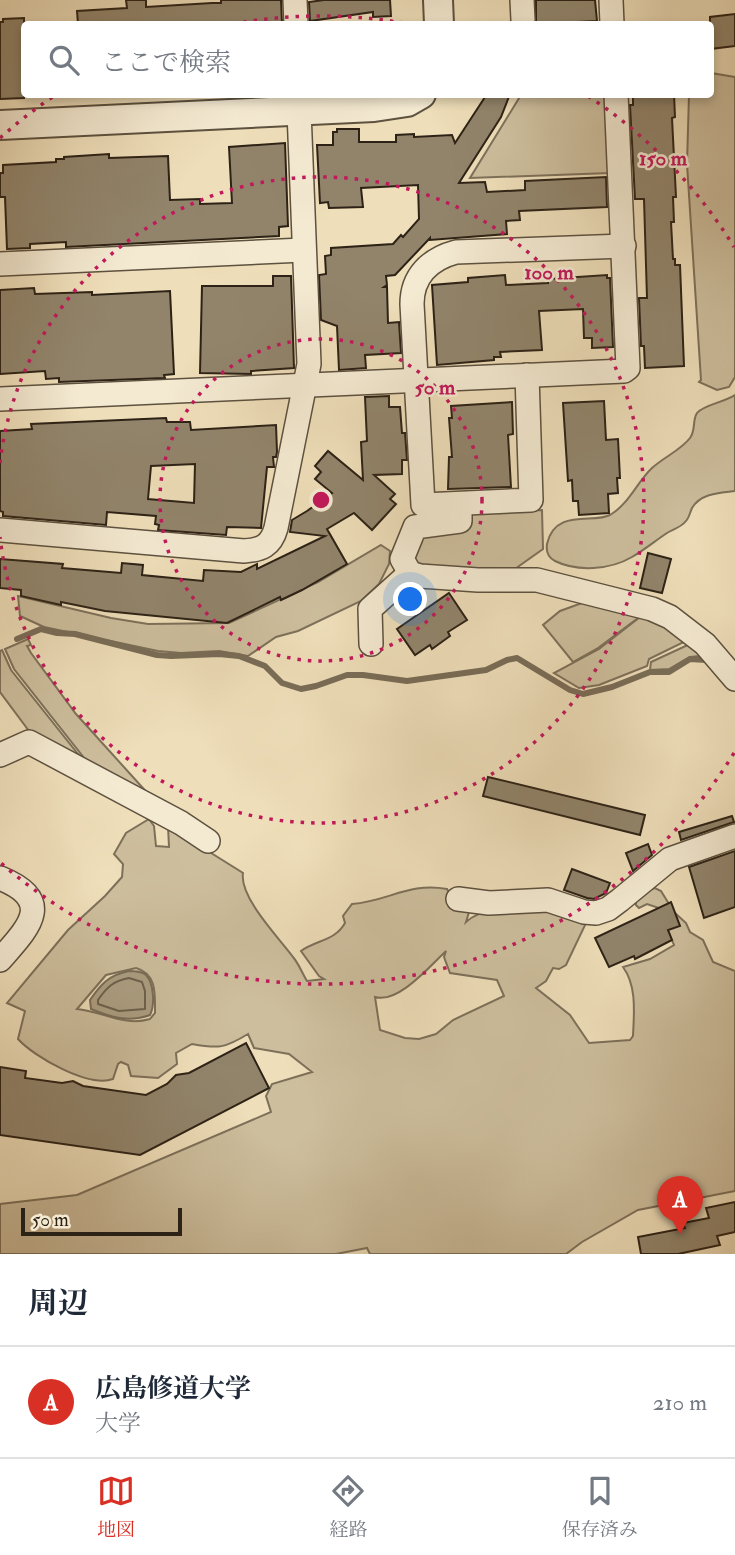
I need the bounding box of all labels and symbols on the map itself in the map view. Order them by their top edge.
text: 150 m [639,145,688,172]
text: 100 m [524,259,575,286]
text: 50 m [415,374,456,401]
centre of rings [309,488,333,512]
your location [393,582,427,616]
pin: A [657,1176,703,1234]
scale bar [21,1205,182,1237]

